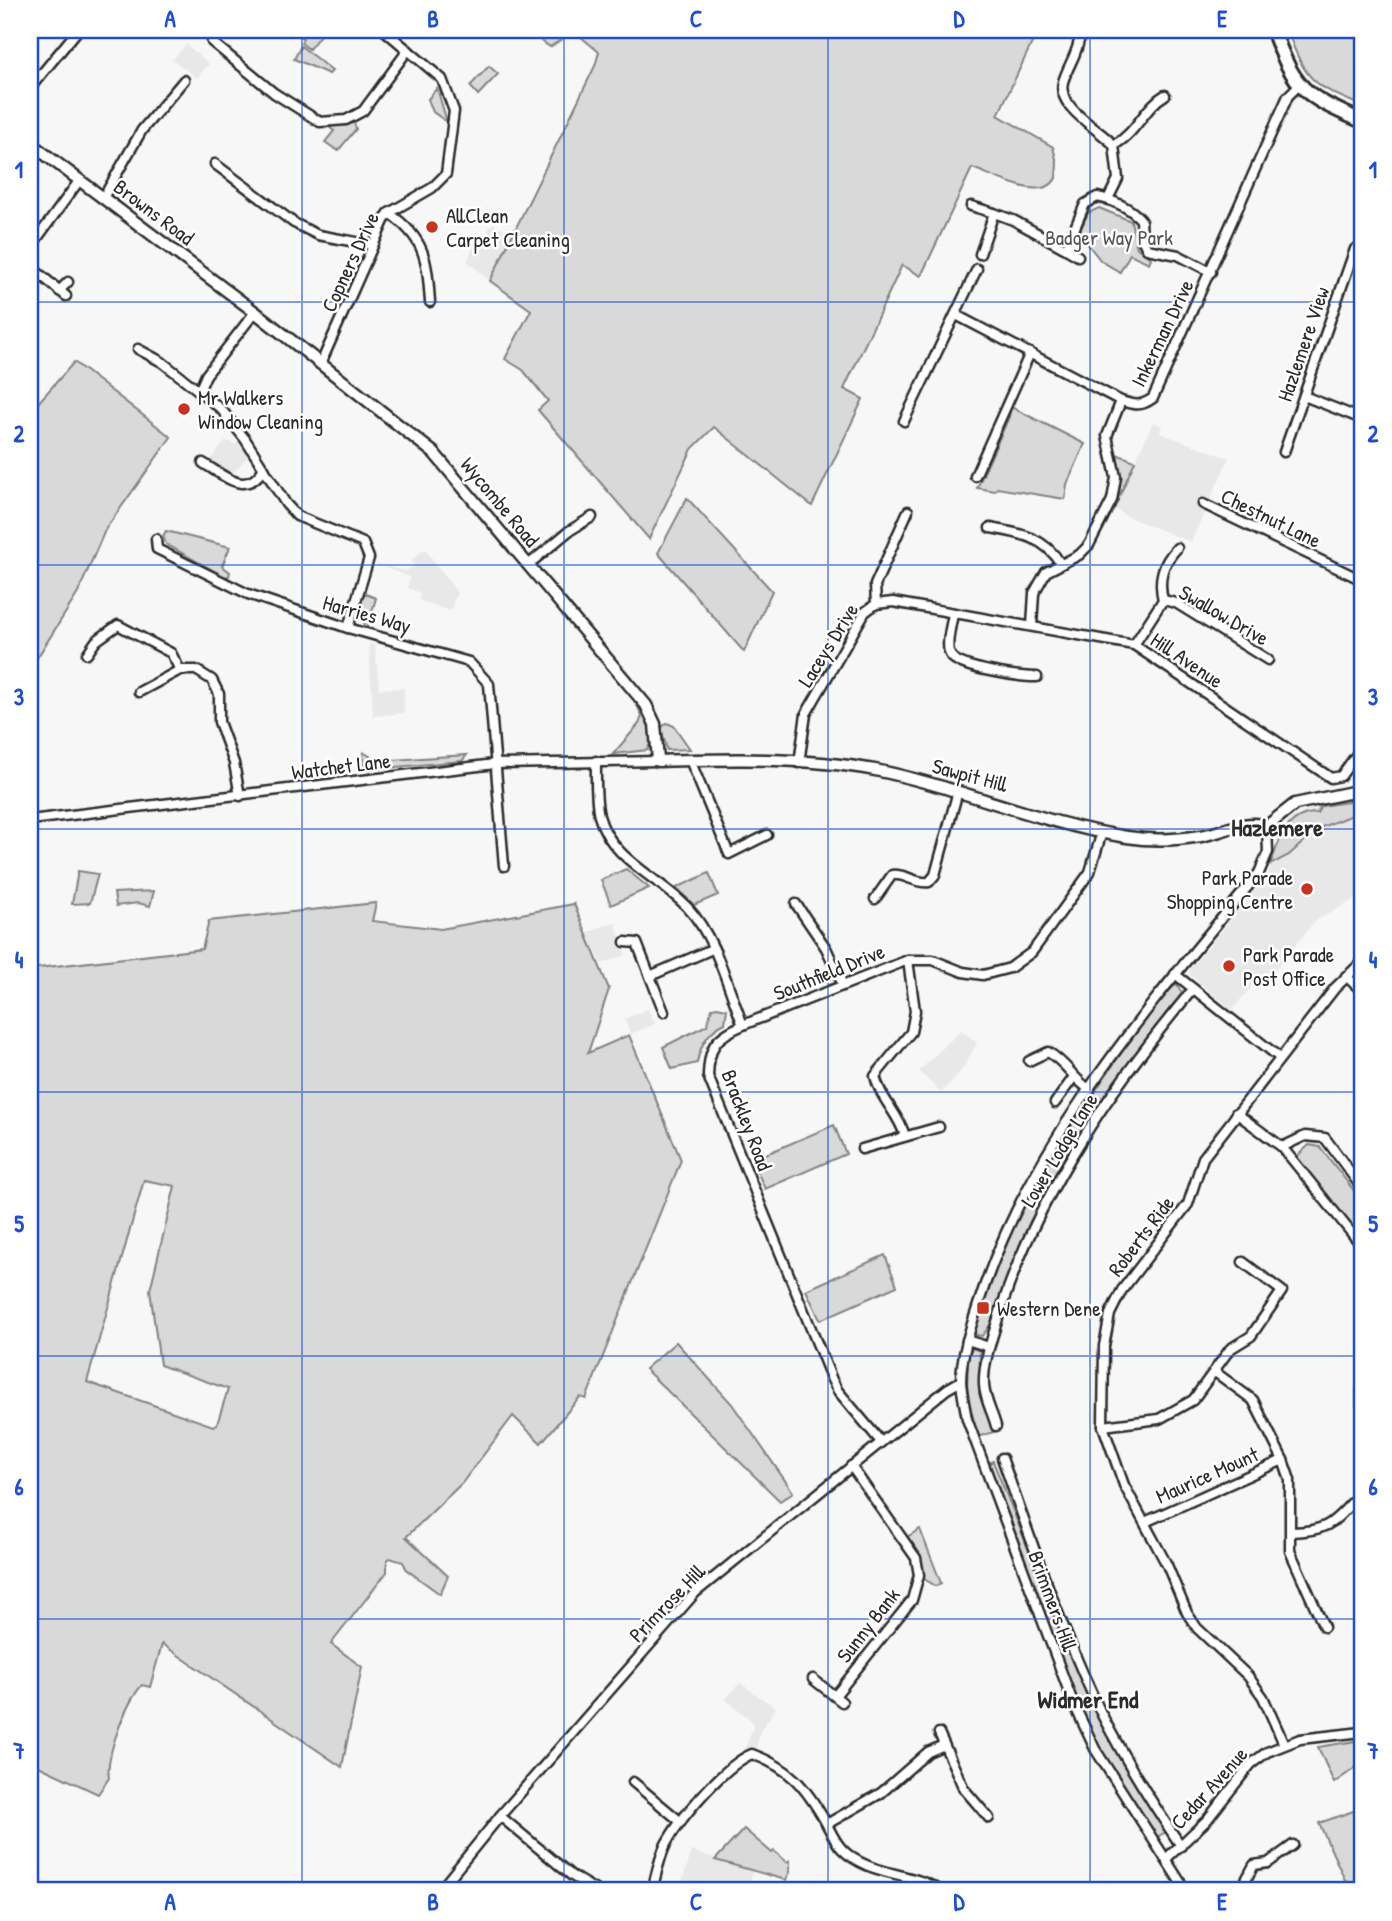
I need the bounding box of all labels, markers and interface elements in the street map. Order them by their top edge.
text: A [164,3,176,34]
text: B [427,3,439,34]
text: C [690,3,702,34]
text: D [954,3,966,34]
text: E [1217,3,1228,34]
text: 1 [15,154,23,185]
text: 1 [1369,154,1377,185]
street label: Browns Road [108,172,200,252]
place label: AllClean Carpet Cleaning [446,201,570,254]
street label: Copners Drive [314,207,386,317]
marker: AllClean Carpet Cleaning [424,219,440,235]
park label: Badger Way Park [1045,223,1173,252]
street label: Inkerman Drive [1124,275,1200,391]
street label: Hazlemere View [1270,283,1336,405]
place label: Mr Walkers Window Cleaning [198,383,323,436]
marker: Mr Walkers Window Cleaning [176,401,192,417]
text: 2 [14,418,25,449]
text: 2 [1368,418,1379,449]
street label: Wycombe Road [454,451,546,553]
street label: Chestnut Lane [1216,481,1326,555]
street label: Swallow Drive [1174,578,1274,652]
street label: Harries Way [320,588,414,640]
street label: Laceys Drive [791,598,865,692]
street label: Hill Avenue [1145,625,1229,695]
text: 3 [14,681,24,712]
text: 3 [1368,681,1378,712]
street label: Watchet Lane [290,746,392,786]
street label: Sawpit Hill [929,751,1012,799]
district label: Hazlemere [1231,811,1323,843]
place label: Park Parade Shopping Centre [1167,863,1293,916]
marker: Park Parade Shopping Centre [1299,881,1315,897]
street label: Southfield Drive [769,937,889,1007]
place label: Park Parade Post Office [1243,940,1334,993]
text: 4 [15,944,24,975]
text: 4 [1369,944,1378,975]
marker: Park Parade Post Office [1221,958,1237,974]
street label: Brackley Road [714,1065,780,1175]
street label: Lower Lodge Lane [1014,1088,1104,1212]
street label: Roberts Ride [1101,1190,1181,1282]
text: 5 [14,1208,24,1239]
text: 5 [1368,1208,1378,1239]
place label: Western Dene [997,1294,1101,1323]
marker: Western Dene [975,1300,991,1316]
street label: Maurice Mount [1151,1439,1264,1510]
text: 6 [14,1471,24,1502]
text: 6 [1368,1471,1378,1502]
street label: Brimmers Hill [1021,1547,1085,1656]
street label: Primrose Hill [622,1557,712,1649]
street label: Sunny Bank [830,1581,907,1669]
district label: Widmer End [1038,1683,1139,1715]
text: 7 [12,1735,25,1766]
text: 7 [1366,1735,1379,1766]
street label: Cedar Avenue [1164,1740,1254,1836]
text: A [164,1886,176,1917]
text: B [427,1886,439,1917]
text: C [690,1886,702,1917]
text: D [954,1886,966,1917]
text: E [1217,1886,1228,1917]

